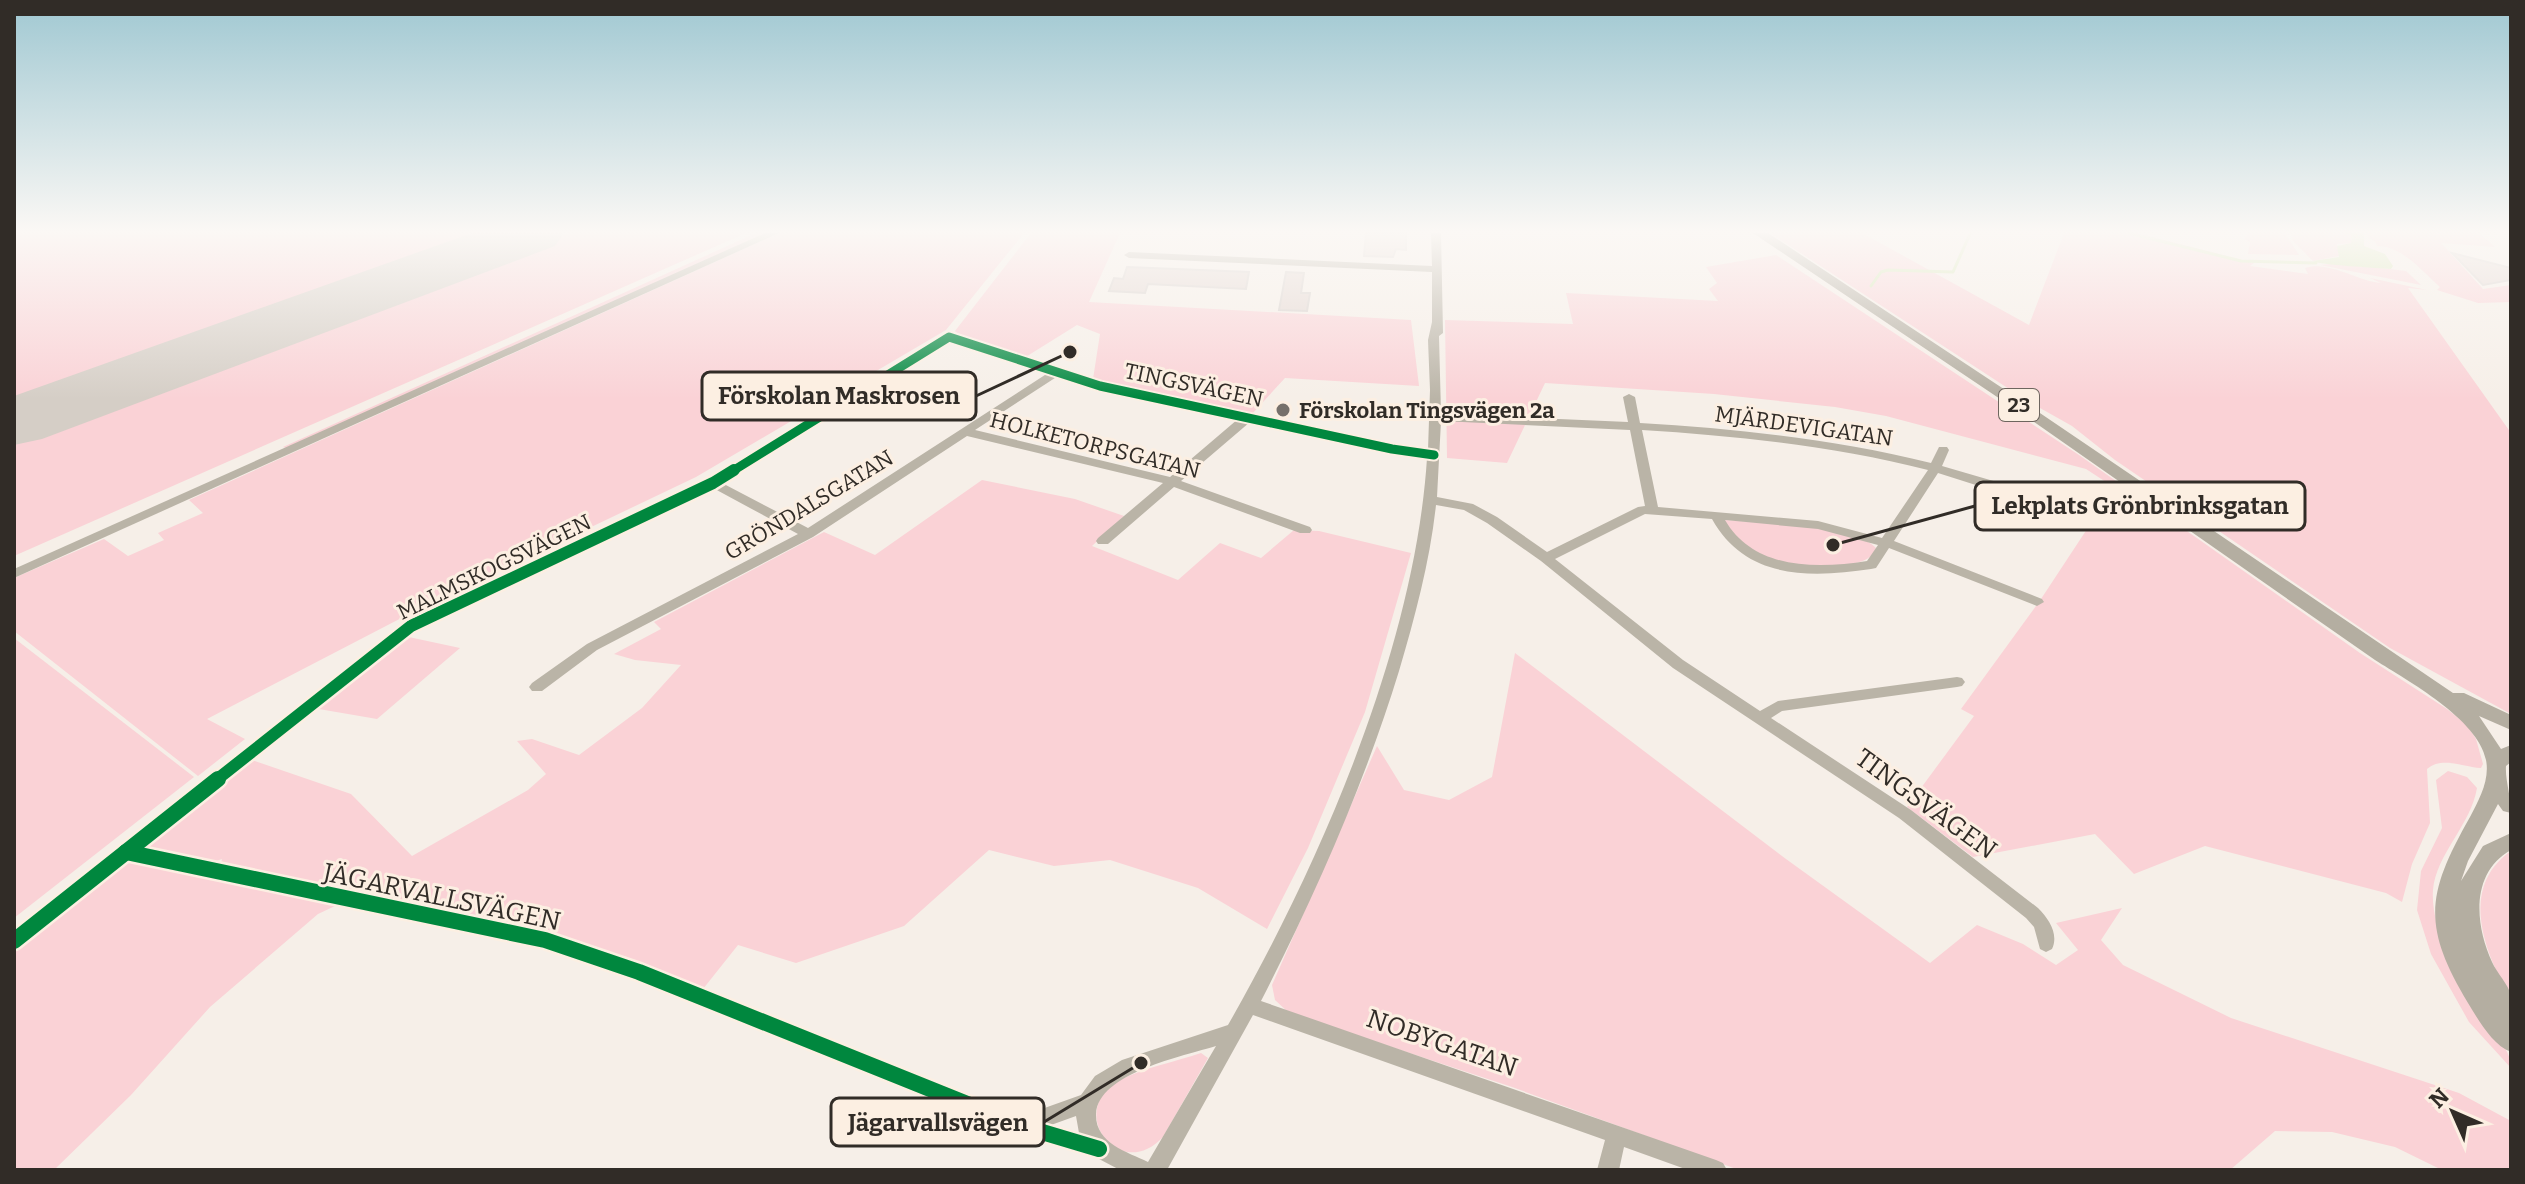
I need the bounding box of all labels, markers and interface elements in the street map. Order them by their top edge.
street label: TINGSVÄGEN [1122,357,1266,413]
callout: Förskolan Maskrosen [702,372,976,420]
text: Förskolan Maskrosen [718,382,961,410]
road number: 23 [1999,389,2039,421]
place label: Förskolan Tingsvägen 2a [1299,397,1555,424]
street label: MJÄRDEVIGATAN [1713,400,1895,452]
marker: Förskolan Tingsvägen 2a [1274,401,1292,419]
street label: HOLKETORPSGATAN [987,406,1203,484]
street label: GRÖNDALSGATAN [720,444,898,566]
callout: Lekplats Grönbrinksgatan [1975,482,2305,530]
text: Lekplats Grönbrinksgatan [1991,492,2289,520]
street label: MALMSKOGSVÄGEN [392,508,596,626]
street label: TINGSVÄGEN [1849,742,2003,866]
street label: JÄGARVALLSVÄGEN [320,856,563,937]
street label: NOBYGATAN [1363,1003,1521,1083]
north arrow [2413,1072,2493,1152]
text: N [2424,1083,2455,1114]
callout: Jägarvallsvägen [831,1098,1044,1146]
text: Jägarvallsvägen [846,1109,1029,1137]

